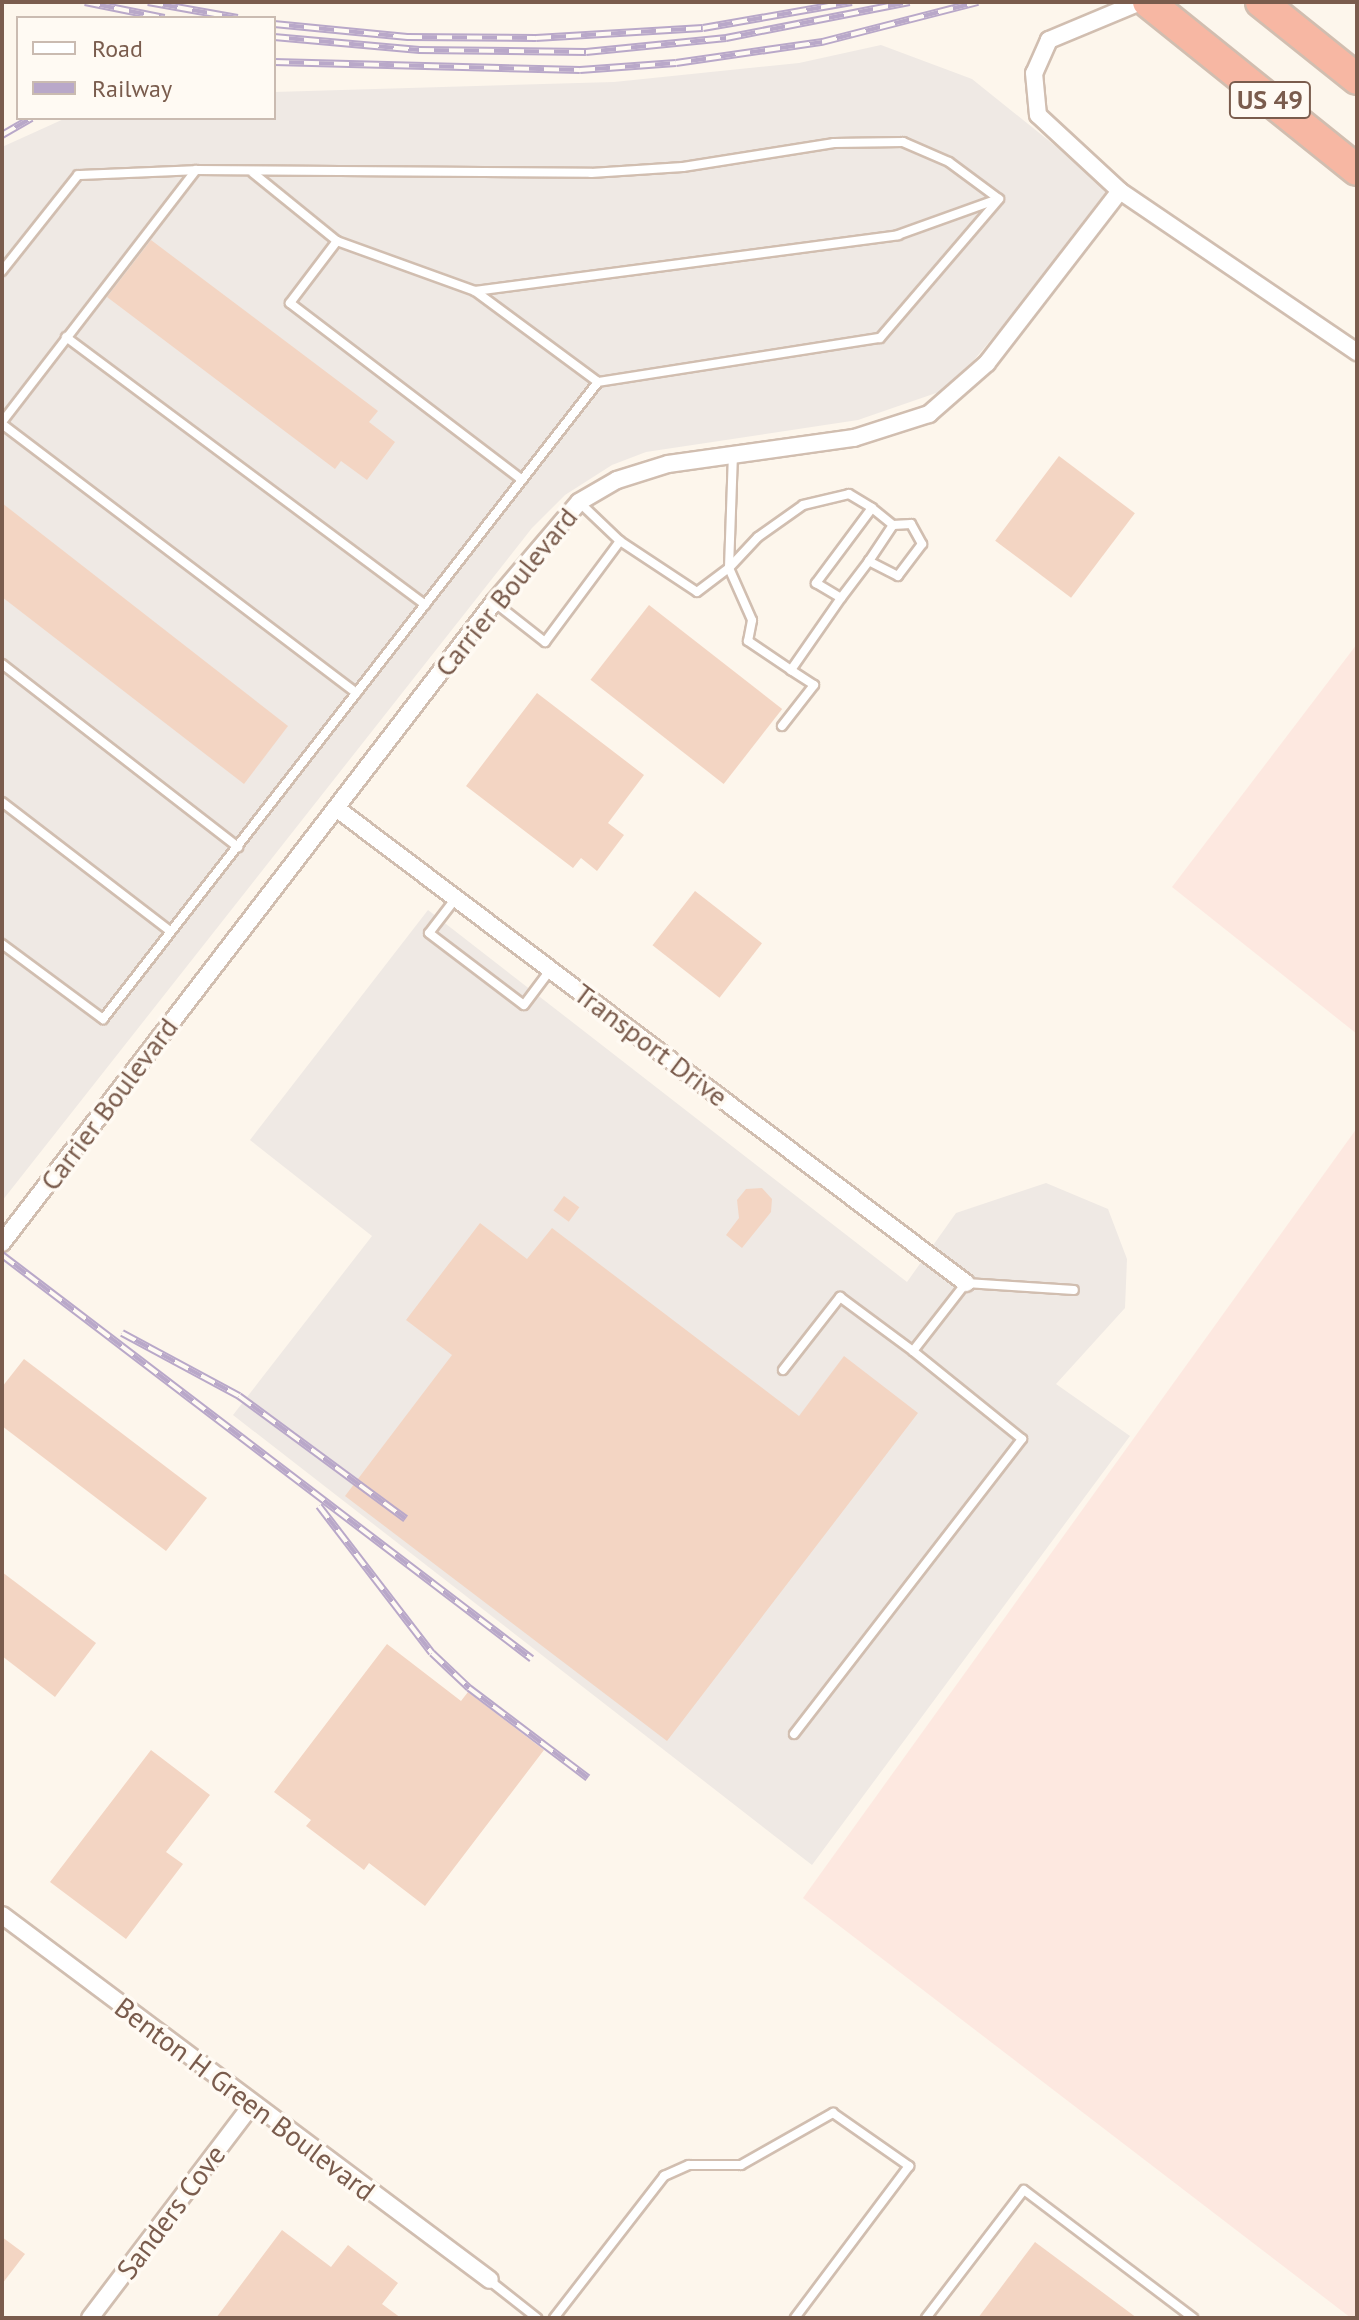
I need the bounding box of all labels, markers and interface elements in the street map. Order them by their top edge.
legend [16,16,276,120]
text: Road [92,33,143,64]
text: Railway [92,73,172,104]
road number: US 49 [1228,78,1312,122]
street label: Carrier Boulevard [428,501,584,683]
street label: Transport Drive [568,976,734,1114]
street label: Carrier Boulevard [33,1011,185,1197]
street label: Benton H Green Boulevard [108,1990,382,2208]
street label: Sanders Cove [110,2138,232,2286]

